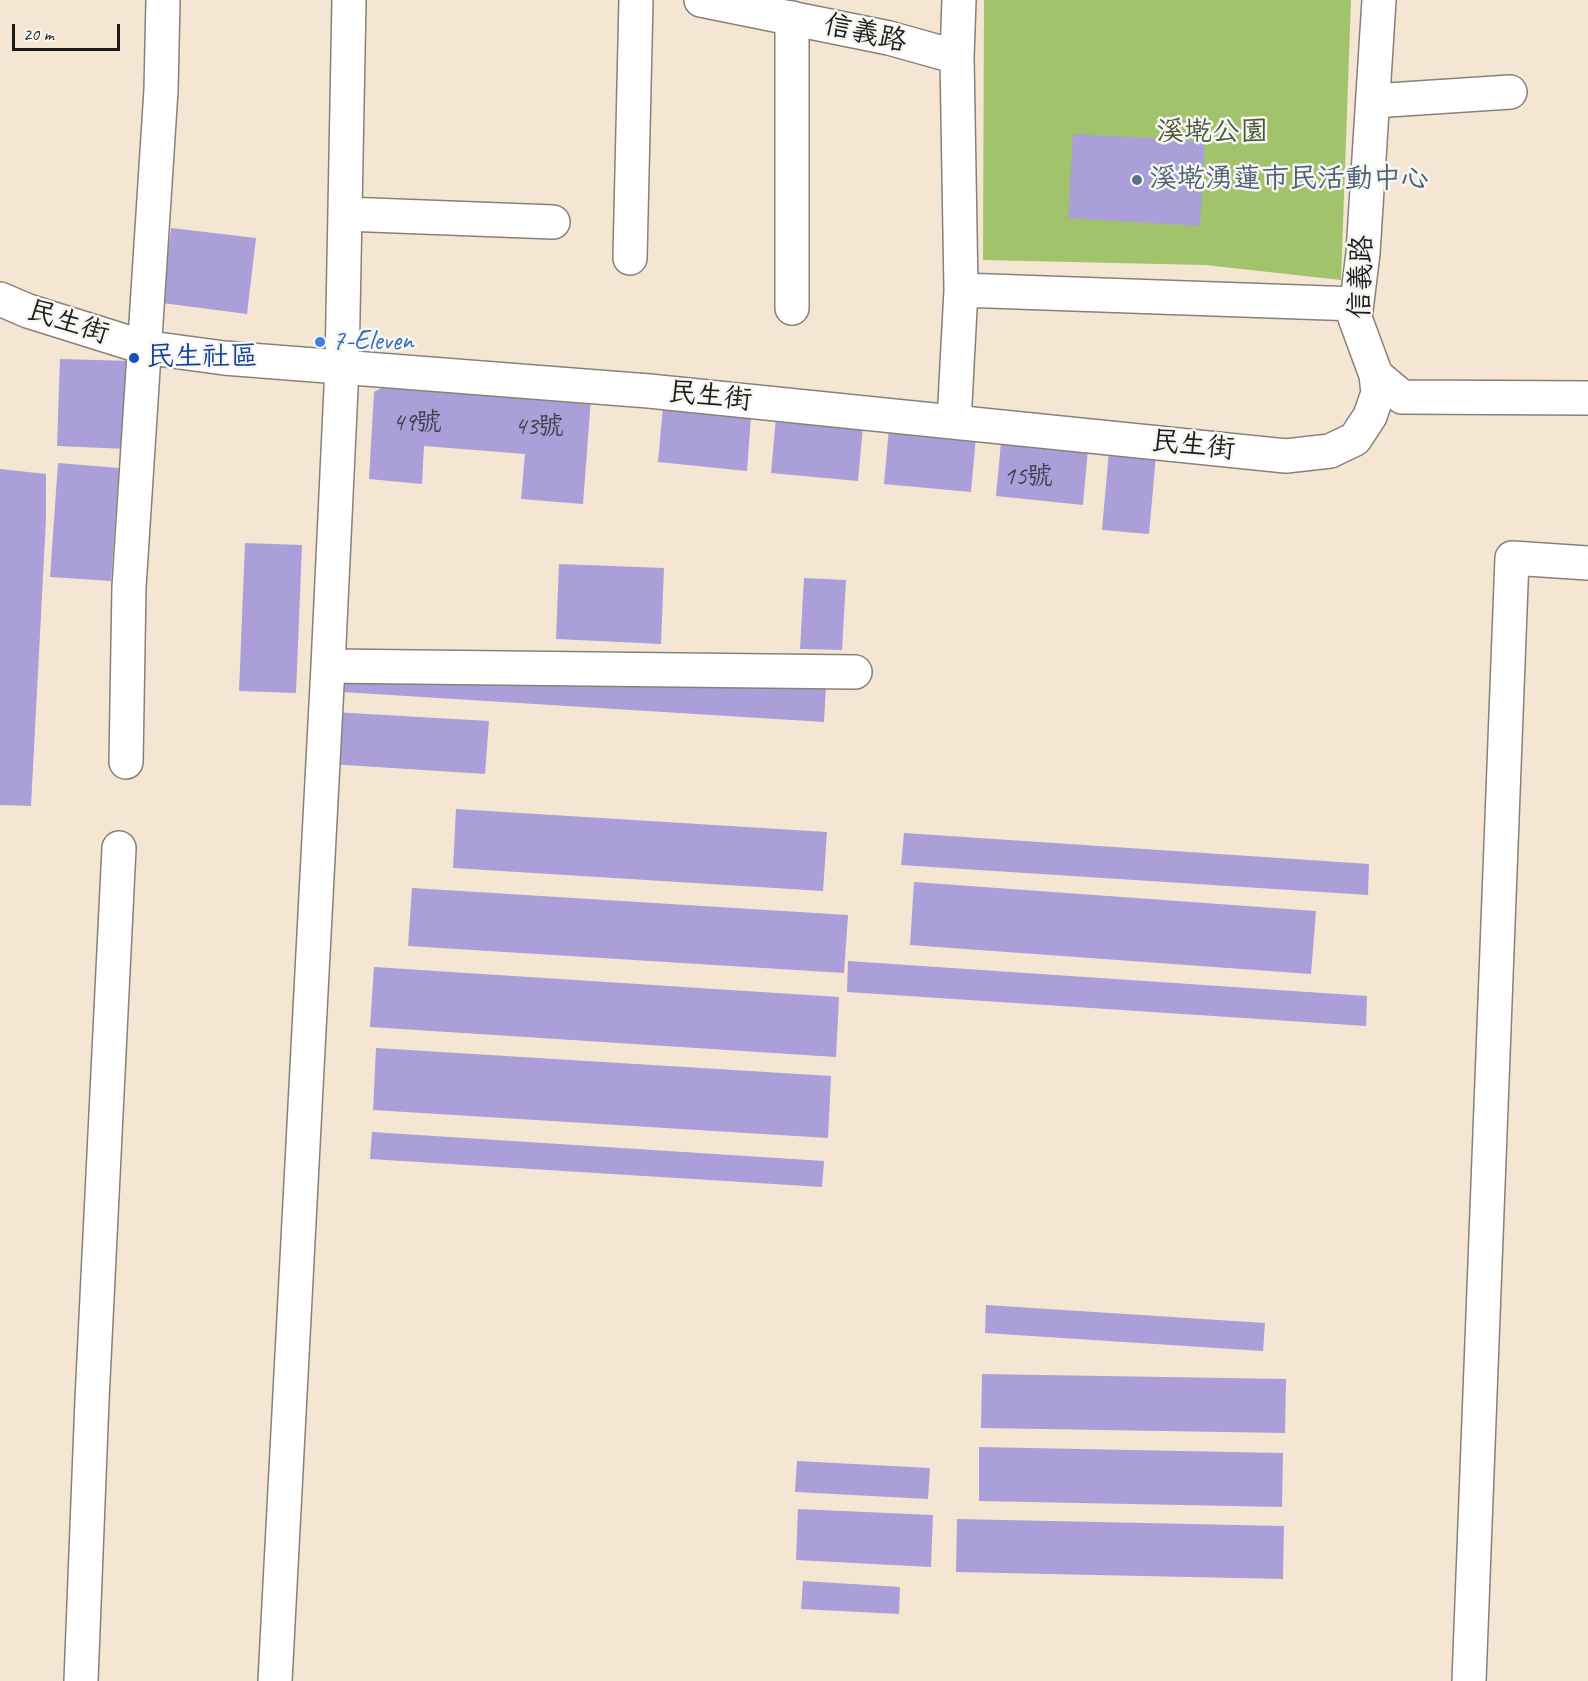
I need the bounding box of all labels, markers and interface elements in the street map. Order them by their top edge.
street label: 信義路 [820,8,910,60]
scale bar [15,12,123,50]
text: 20 m [23,23,54,45]
park label: 溪墘公園 [1156,116,1268,150]
place label: 溪墘湧蓮市民活動中心 [1149,163,1429,197]
marker: 溪墘湧蓮市民活動中心 [1130,173,1144,187]
street label: 信義路 [1344,234,1380,320]
street label: 民生街 [23,294,113,352]
place label: 7-Eleven [332,325,413,359]
marker: 7-Eleven [313,335,327,349]
place label: 民生社區 [146,341,258,375]
marker: 民生社區 [127,351,141,365]
street label: 民生街 [666,376,754,418]
house number: 49號 [392,407,442,439]
house number: 43號 [514,411,564,443]
street label: 民生街 [1149,425,1237,467]
house number: 15號 [1003,461,1053,493]

